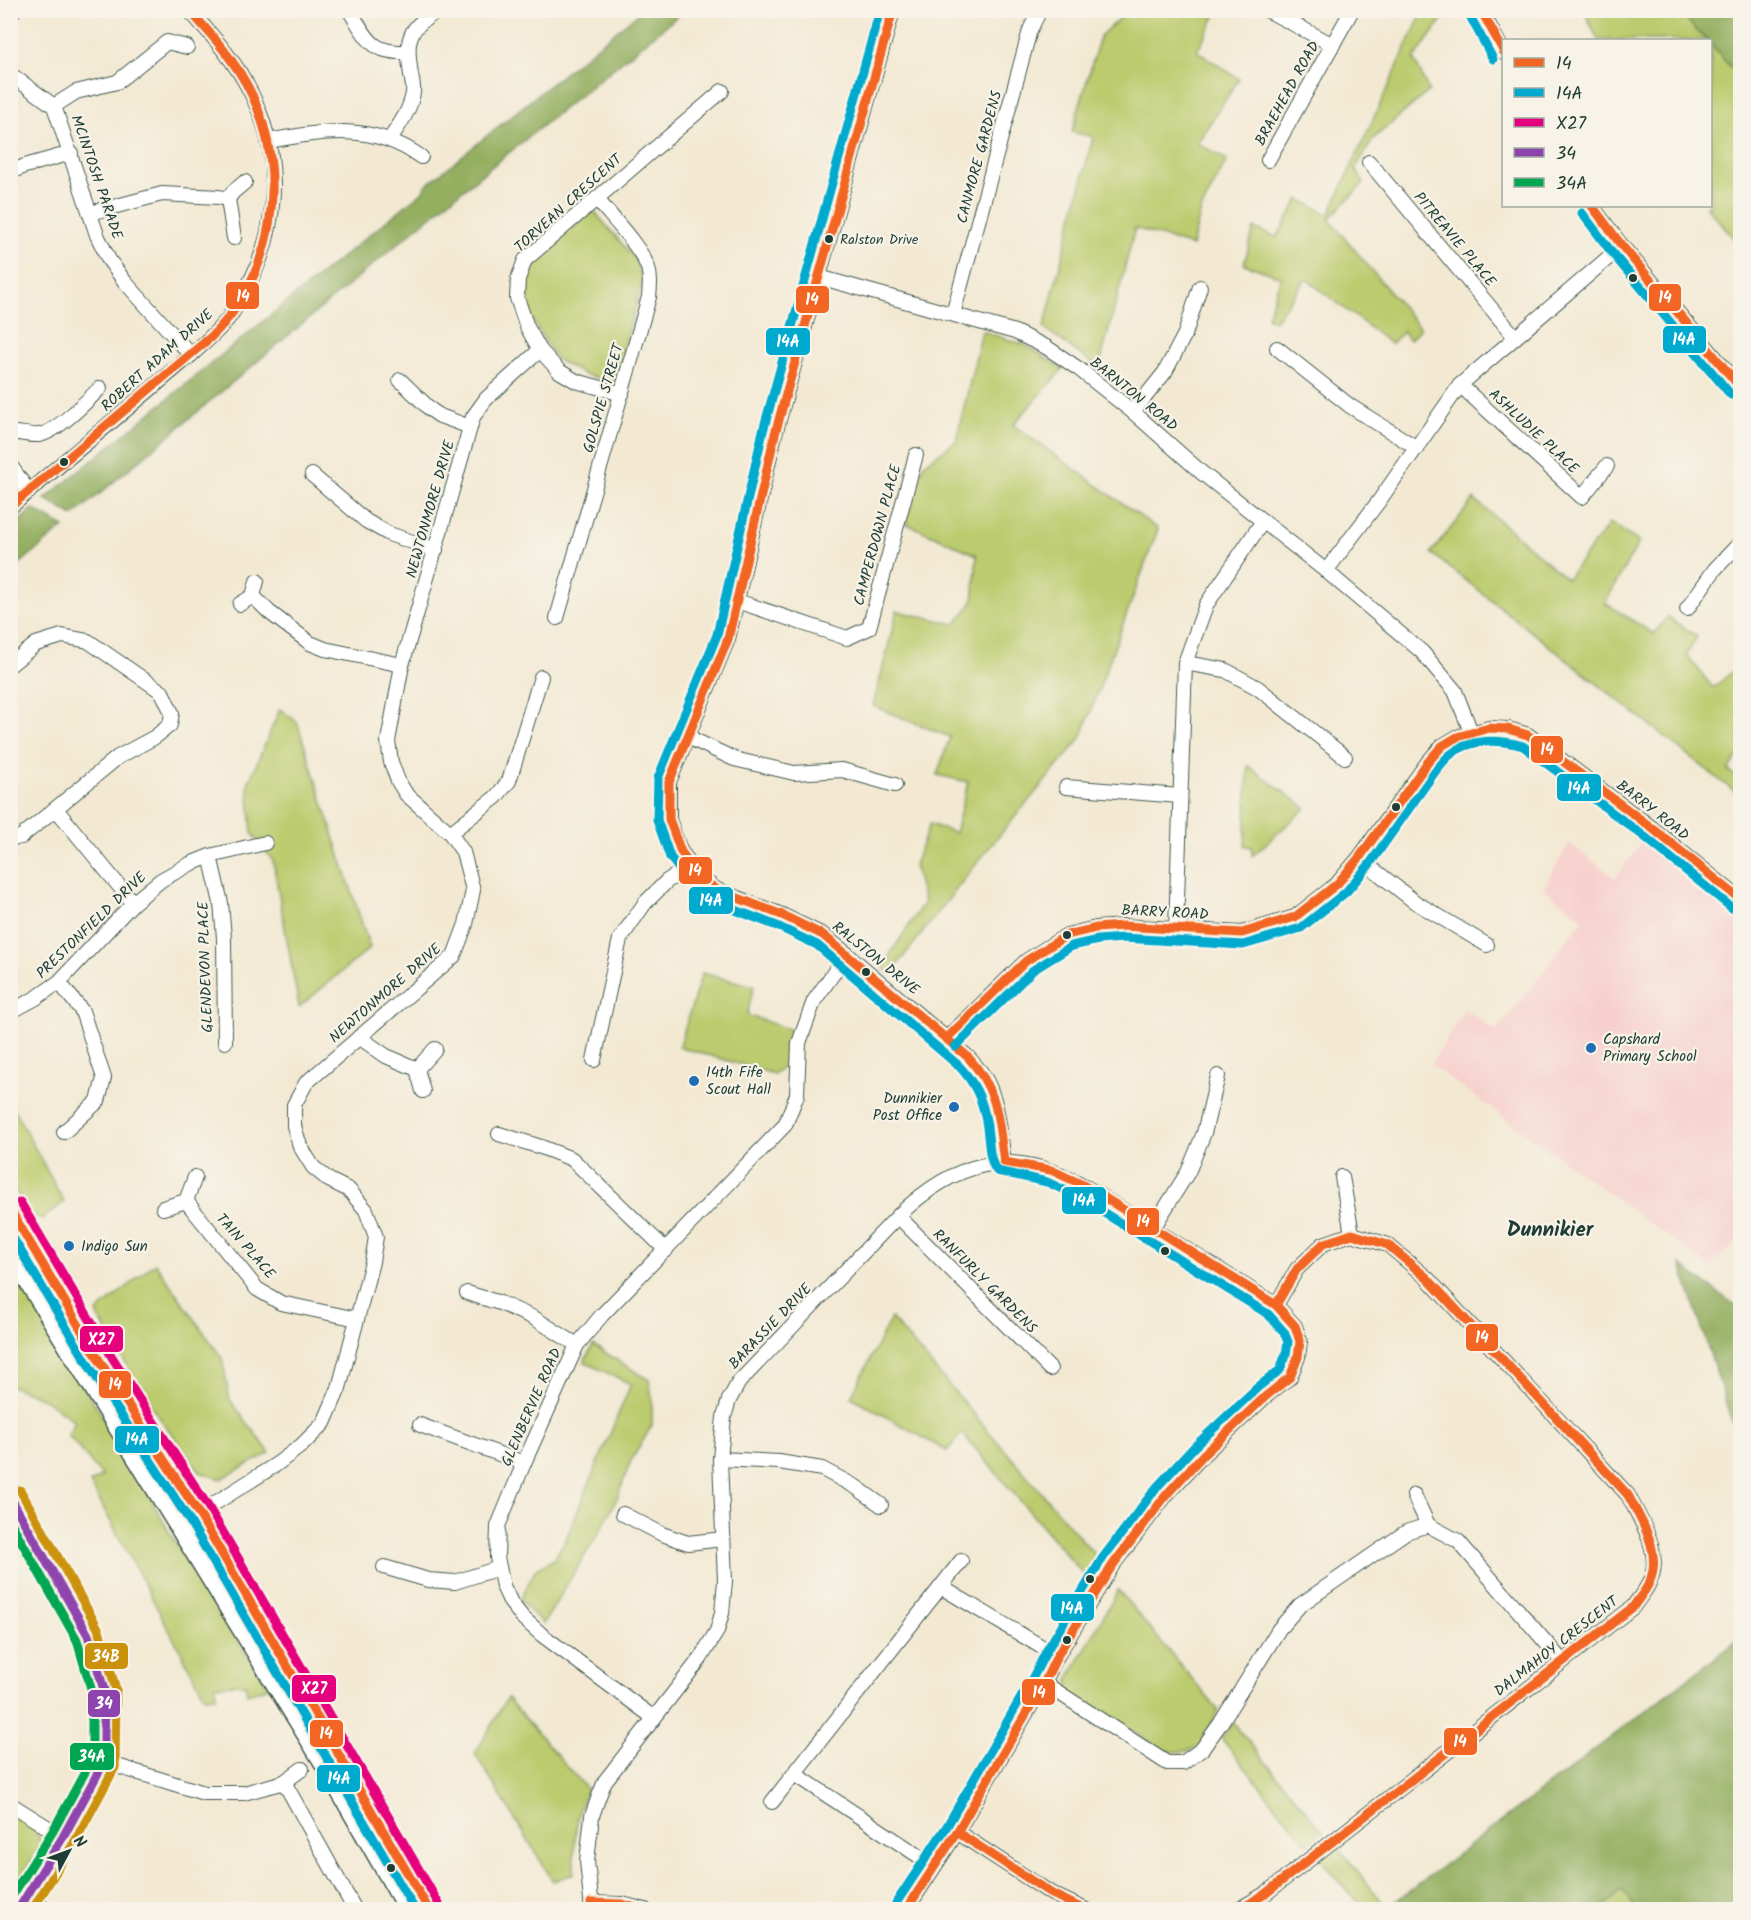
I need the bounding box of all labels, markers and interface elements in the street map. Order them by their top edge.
street label: BRAEHEAD ROAD [1249,36,1327,150]
legend [1502,39,1712,207]
text: 14 [1556,50,1572,79]
text: 14A [1556,80,1583,109]
street label: CANMORE GARDENS [951,88,1009,226]
text: X27 [1556,110,1587,139]
street label: MCINTOSH PARADE [63,112,129,244]
text: 34 [1556,140,1576,169]
street label: TORVEAN CRESCENT [509,147,630,259]
text: 34A [1556,170,1587,199]
street label: PITREAVIE PLACE [1407,187,1502,294]
place label: Ralston Drive [840,229,919,251]
marker: Ralston Drive [823,233,835,245]
unlabelled marker [1627,272,1639,284]
line badge: 14 [225,281,260,310]
line badge: 14 [1648,283,1682,312]
text: 14 [236,285,250,310]
line badge: 14 [795,285,830,314]
text: 14 [1658,286,1672,311]
text: 14 [805,288,819,313]
street label: ROBERT ADAM DRIVE [96,303,220,418]
line badge: 14A [1662,325,1707,354]
line badge: 14A [765,327,811,356]
text: 14A [1672,328,1696,353]
text: 14A [776,330,800,355]
street label: GOLSPIE STREET [577,339,632,456]
street label: BARNTON ROAD [1084,352,1183,438]
street label: ASHLUDIE PLACE [1482,383,1585,481]
street label: NEWTONMORE DRIVE [400,436,462,581]
unlabelled marker [58,456,70,468]
street label: CAMPERDOWN PLACE [848,461,909,609]
line badge: 14 [1530,735,1564,764]
text: 14 [1540,738,1554,763]
line badge: 14A [1556,773,1602,802]
street label: BARRY ROAD [1610,774,1695,847]
text: 14A [1567,777,1591,802]
unlabelled marker [1390,801,1402,813]
line badge: 14 [678,856,713,885]
text: 14 [688,859,702,884]
street label: PRESTONFIELD DRIVE [31,866,153,985]
line badge: 14A [688,886,734,915]
text: 14A [699,889,723,914]
street label: BARRY ROAD [1121,899,1210,927]
street label: GLENDEVON PLACE [192,900,220,1033]
street label: RALSTON DRIVE [826,916,926,1003]
unlabelled marker [1061,929,1073,941]
street label: NEWTONMORE DRIVE [324,937,448,1050]
unlabelled marker [860,966,872,978]
place label: Capshard Primary School [1603,1028,1697,1069]
marker: Capshard Primary School [1584,1041,1598,1055]
place label: 14th Fife Scout Hall [706,1061,771,1102]
marker: 14th Fife Scout Hall [687,1074,701,1088]
place label: Dunnikier Post Office [873,1087,943,1128]
marker: Dunnikier Post Office [947,1100,961,1114]
line badge: 14A [1061,1186,1107,1215]
text: 14A [1072,1189,1096,1214]
line badge: 14 [1126,1207,1160,1236]
street label: TAIN PLACE [210,1208,282,1286]
text: 14 [1136,1210,1150,1235]
district label: Dunnikier [1507,1214,1595,1247]
street label: RANFURLY GARDENS [926,1224,1042,1340]
place label: Indigo Sun [81,1235,148,1259]
marker: Indigo Sun [62,1239,76,1253]
unlabelled marker [1159,1245,1171,1257]
street label: BARASSIE DRIVE [723,1277,819,1375]
line badge: 14 [1465,1323,1499,1352]
line badge: X27 [79,1325,124,1353]
text: 14 [1475,1326,1489,1351]
text: X27 [87,1328,115,1353]
street label: GLENBERVIE ROAD [495,1344,569,1471]
line badge: 14 [98,1370,132,1399]
text: 14 [108,1373,122,1398]
line badge: 14A [114,1425,160,1454]
text: 14A [125,1428,149,1453]
unlabelled marker [1084,1573,1096,1585]
street label: DALMAHOY CRESCENT [1489,1589,1626,1703]
line badge: 14A [1050,1593,1095,1622]
text: 14A [1060,1597,1084,1622]
unlabelled marker [1061,1634,1073,1646]
line badge: 34B [84,1642,129,1670]
text: 34B [91,1645,120,1670]
line badge: X27 [291,1674,337,1703]
text: X27 [300,1677,328,1702]
line badge: 14 [1021,1678,1056,1706]
text: 14 [1032,1681,1046,1706]
line badge: 34 [87,1689,121,1718]
text: 34 [94,1692,113,1717]
line badge: 14 [309,1719,344,1748]
text: 14 [319,1722,333,1747]
line badge: 14 [1443,1727,1478,1756]
text: 14 [1453,1730,1467,1755]
line badge: 34A [69,1742,115,1771]
text: 34A [77,1745,106,1770]
line badge: 14A [316,1764,361,1793]
text: 14A [327,1767,351,1792]
north arrow [39,1821,99,1881]
text: N [66,1830,92,1854]
unlabelled marker [385,1862,397,1874]

